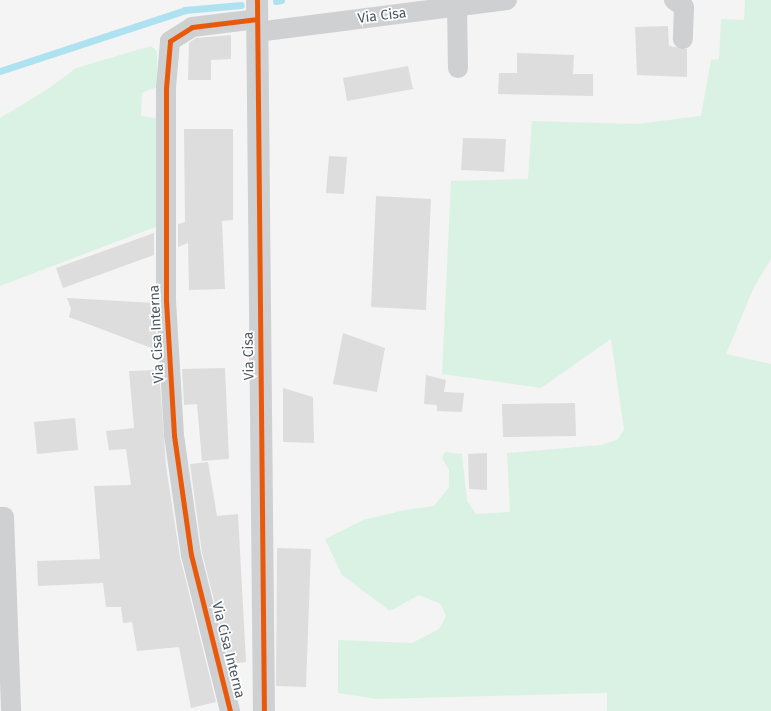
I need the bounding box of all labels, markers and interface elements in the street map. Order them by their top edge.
street label: Via Cisa [357,5,407,27]
street label: Via Cisa Interna [146,284,168,384]
street label: Via Cisa [240,331,258,381]
street label: Via Cisa Interna [208,600,248,700]

